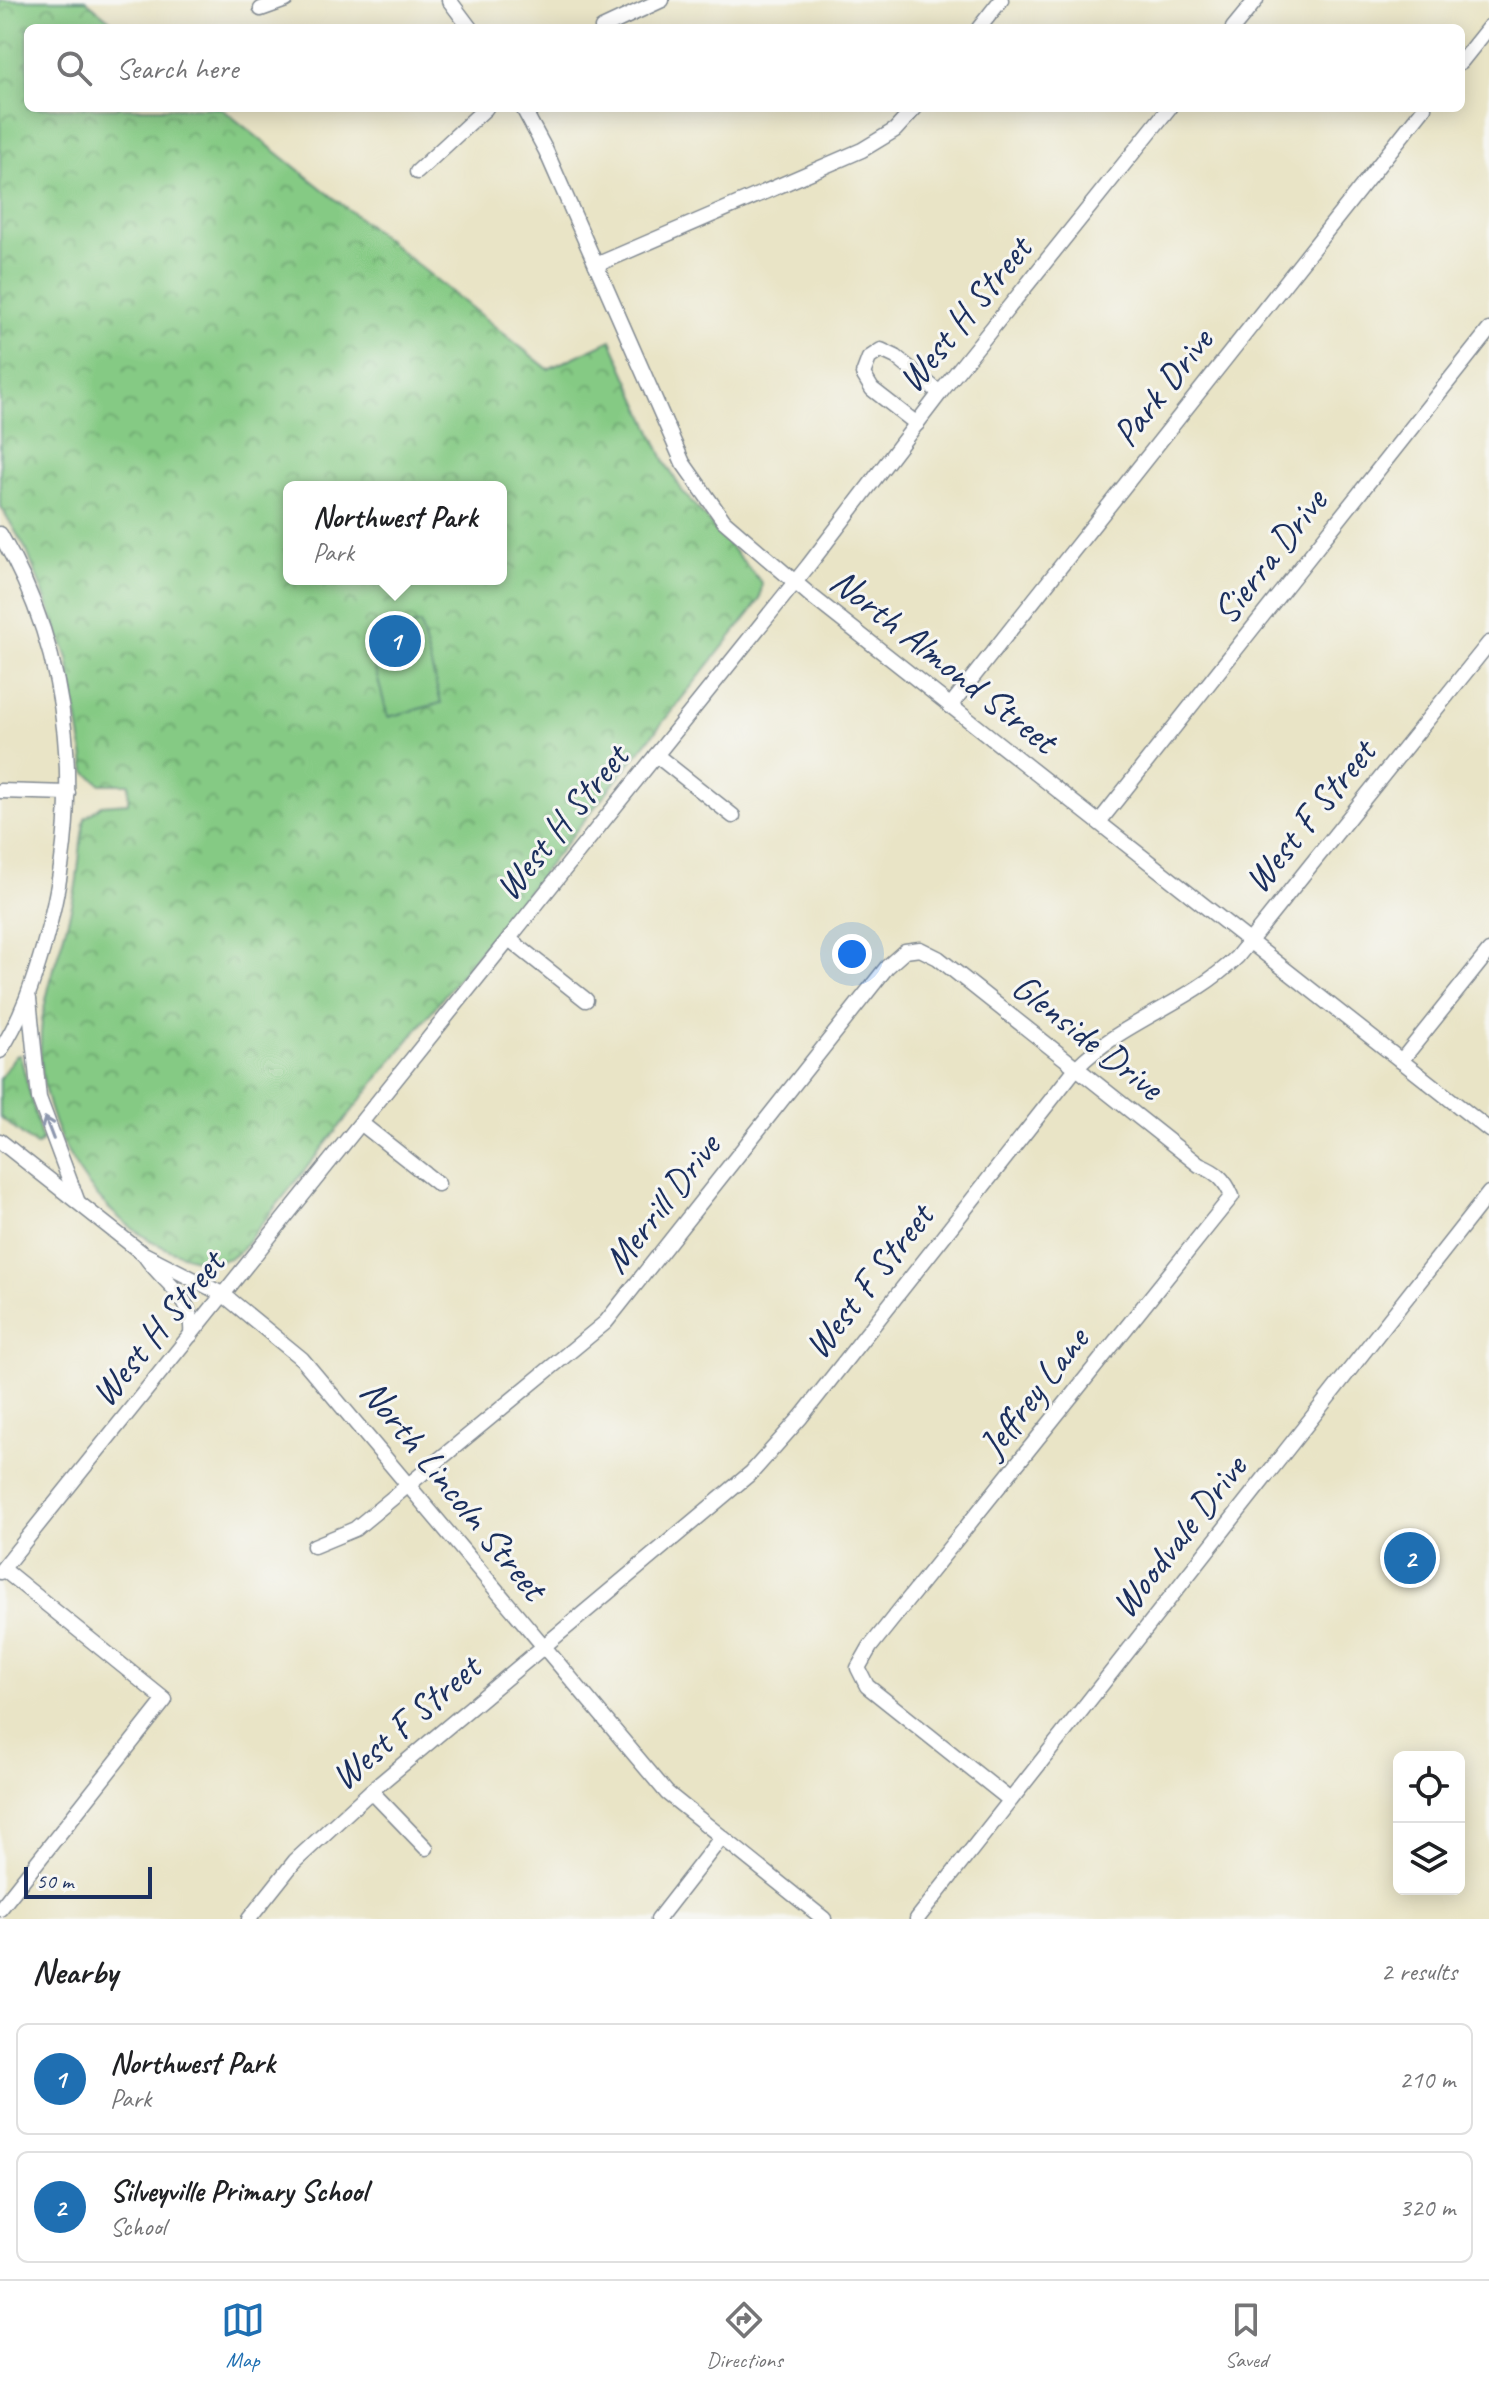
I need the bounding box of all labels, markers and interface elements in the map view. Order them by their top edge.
search box [24,24,1465,112]
icon: search [52,46,96,90]
text: Search here [116,49,238,87]
street label: West H Street [887,224,1044,402]
street label: Park Drive [1102,317,1225,456]
street label: Sierra Drive [1202,477,1338,633]
popup [283,481,507,585]
text: Northwest Park [313,498,477,536]
text: Park [313,536,354,569]
street label: North Almond Street [821,557,1069,765]
pin: 1 [369,611,421,671]
street label: West F Street [1234,728,1387,902]
street label: West H Street [484,732,641,910]
your location [832,934,872,974]
street label: Glenside Drive [1003,963,1175,1112]
one-way arrow [41,1116,55,1140]
street label: Merrill Drive [592,1122,732,1282]
street label: West F Street [794,1192,945,1368]
street label: West H Street [80,1238,237,1416]
street label: Jeffrey Lane [967,1316,1100,1468]
street label: North Lincoln Street [350,1369,559,1612]
street label: Woodvale Drive [1100,1444,1258,1627]
pin: 2 [1384,1528,1436,1588]
street label: West F Street [321,1642,492,1800]
map controls [1393,1751,1465,1895]
button: locate [1393,1751,1465,1823]
button: layers [1393,1823,1465,1895]
scale bar [24,1863,152,1899]
text: 50 m [36,1867,73,1895]
text: Nearby [32,1950,118,1993]
text: 2 results [1381,1955,1457,1988]
text: Northwest Park [110,2044,275,2082]
text: 1 [54,2063,66,2096]
text: 210 m [1399,2063,1455,2096]
text: Park [110,2082,151,2115]
text: Silveyville Primary School [110,2172,367,2210]
text: 2 [54,2191,66,2224]
text: 320 m [1399,2191,1455,2224]
text: School [110,2210,166,2243]
tab: Map [221,2298,265,2374]
tab: Directions [706,2298,783,2374]
tab: Saved [1224,2298,1268,2374]

